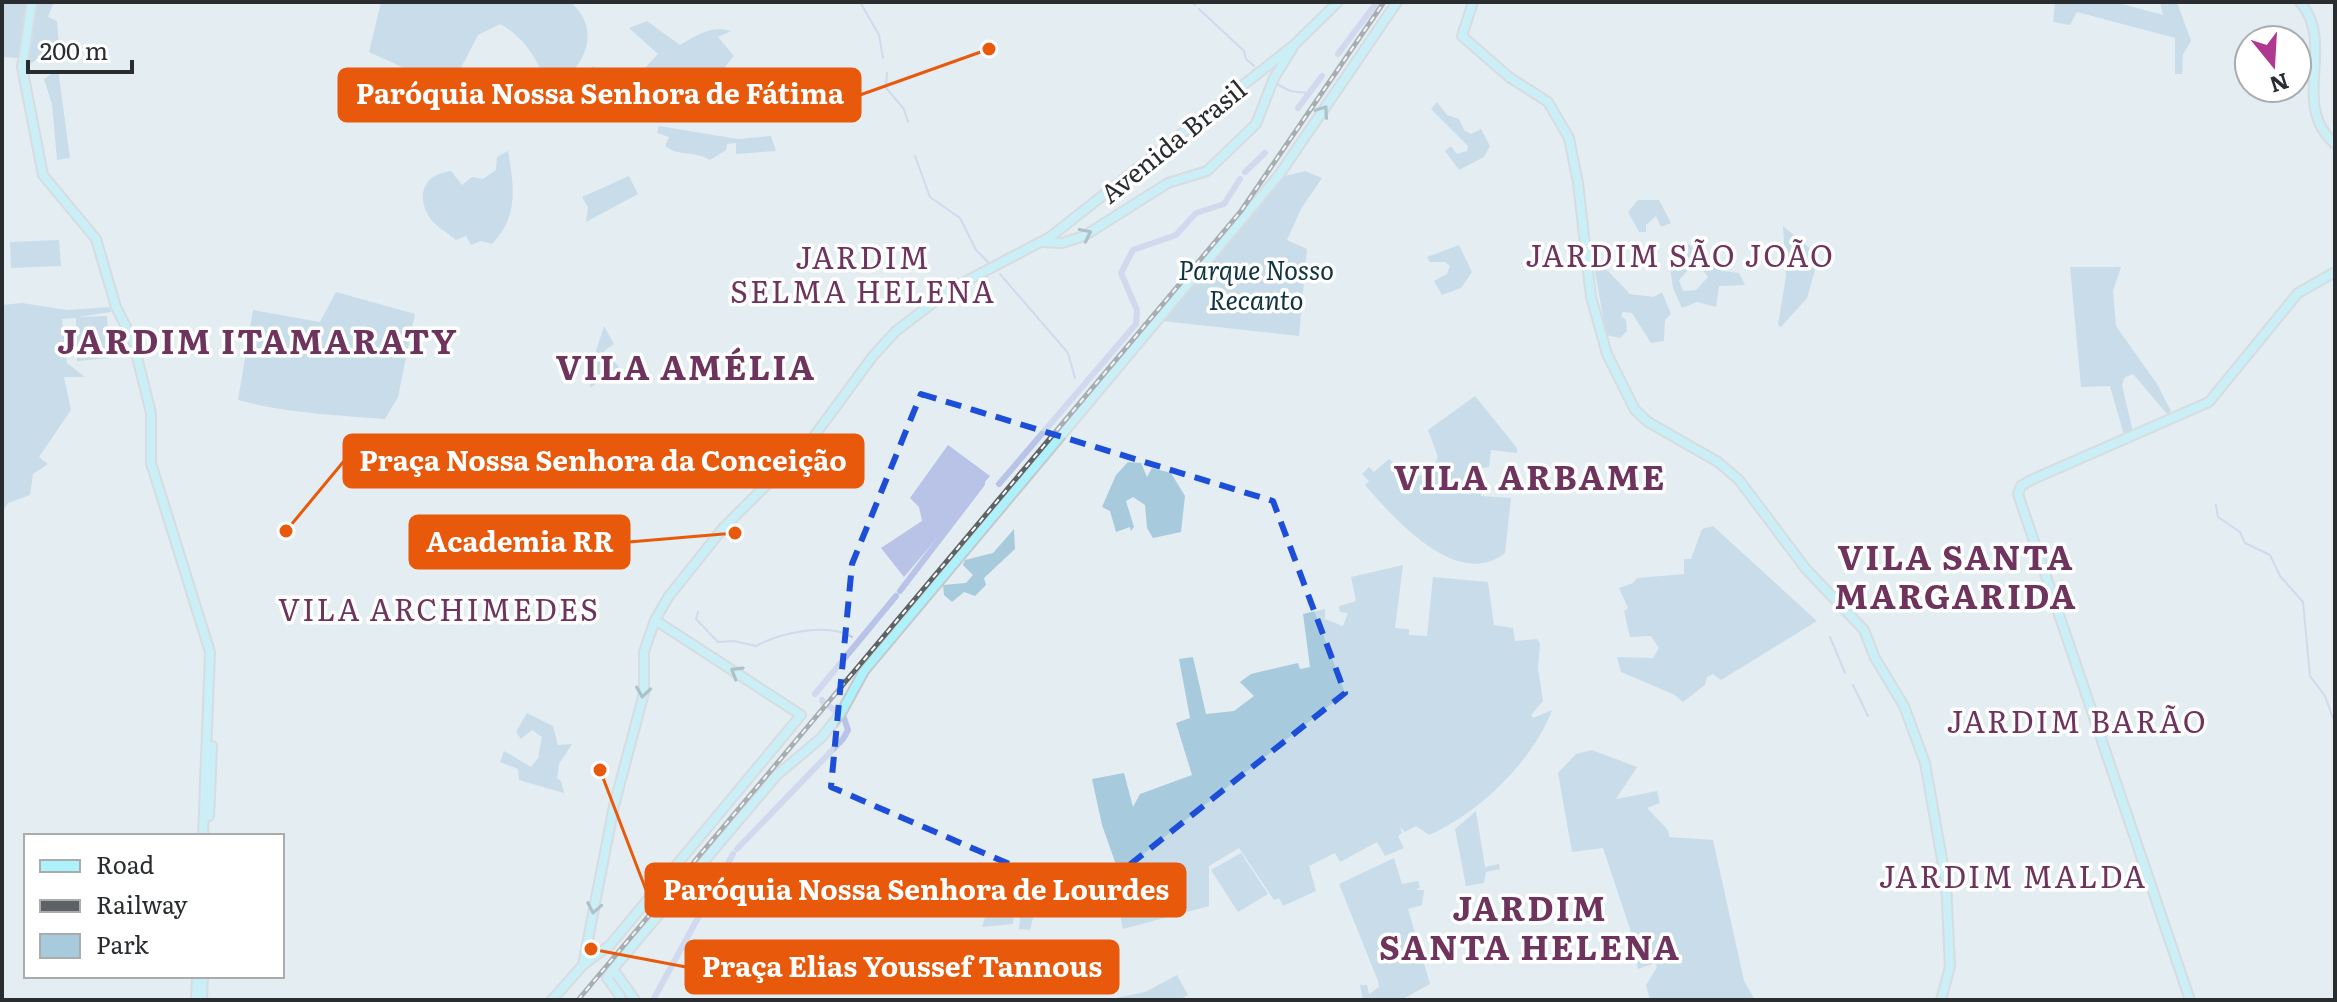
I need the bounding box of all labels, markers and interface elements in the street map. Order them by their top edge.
scale bar [28,24,132,74]
north arrow [2233,24,2313,104]
text: 200 m [40,32,108,67]
text: N [2266,66,2294,103]
callout: Paróquia Nossa Senhora de Fátima [339,69,860,121]
street label: Avenida Brasil [1091,69,1254,211]
text: Paróquia Nossa Senhora de Fátima [356,71,845,113]
one-way arrow [1313,106,1328,120]
one-way arrow [1077,228,1092,244]
district label: JARDIM SÃO JOÃO [1525,232,1835,276]
district label: JARDIM SELMA HELENA [730,234,996,312]
park label: Parque Nosso Recanto [1178,249,1334,318]
district label: JARDIM ITAMARATY [57,314,459,364]
district label: VILA AMÉLIA [556,340,816,390]
callout: Praça Nossa Senhora da Conceição [344,435,863,487]
text: Praça Nossa Senhora da Conceição [359,438,847,480]
district label: VILA ARBAME [1394,450,1666,500]
callout: Academia RR [410,516,629,568]
text: Academia RR [426,519,614,561]
district label: VILA SANTA MARGARIDA [1834,530,2078,619]
district label: VILA ARCHIMEDES [278,586,600,630]
one-way arrow [730,666,745,682]
one-way arrow [635,685,652,698]
district label: JARDIM BARÃO [1946,698,2208,742]
legend [24,834,284,978]
text: Road [96,846,155,881]
district label: JARDIM MALDA [1879,853,2147,897]
callout: Paróquia Nossa Senhora de Lourdes [646,864,1185,916]
text: Paróquia Nossa Senhora de Lourdes [663,867,1169,909]
district label: JARDIM SANTA HELENA [1379,881,1681,970]
text: Railway [96,886,188,921]
one-way arrow [587,902,604,915]
text: Park [96,926,149,961]
callout: Praça Elias Youssef Tannous [686,941,1118,993]
text: Praça Elias Youssef Tannous [702,944,1102,986]

